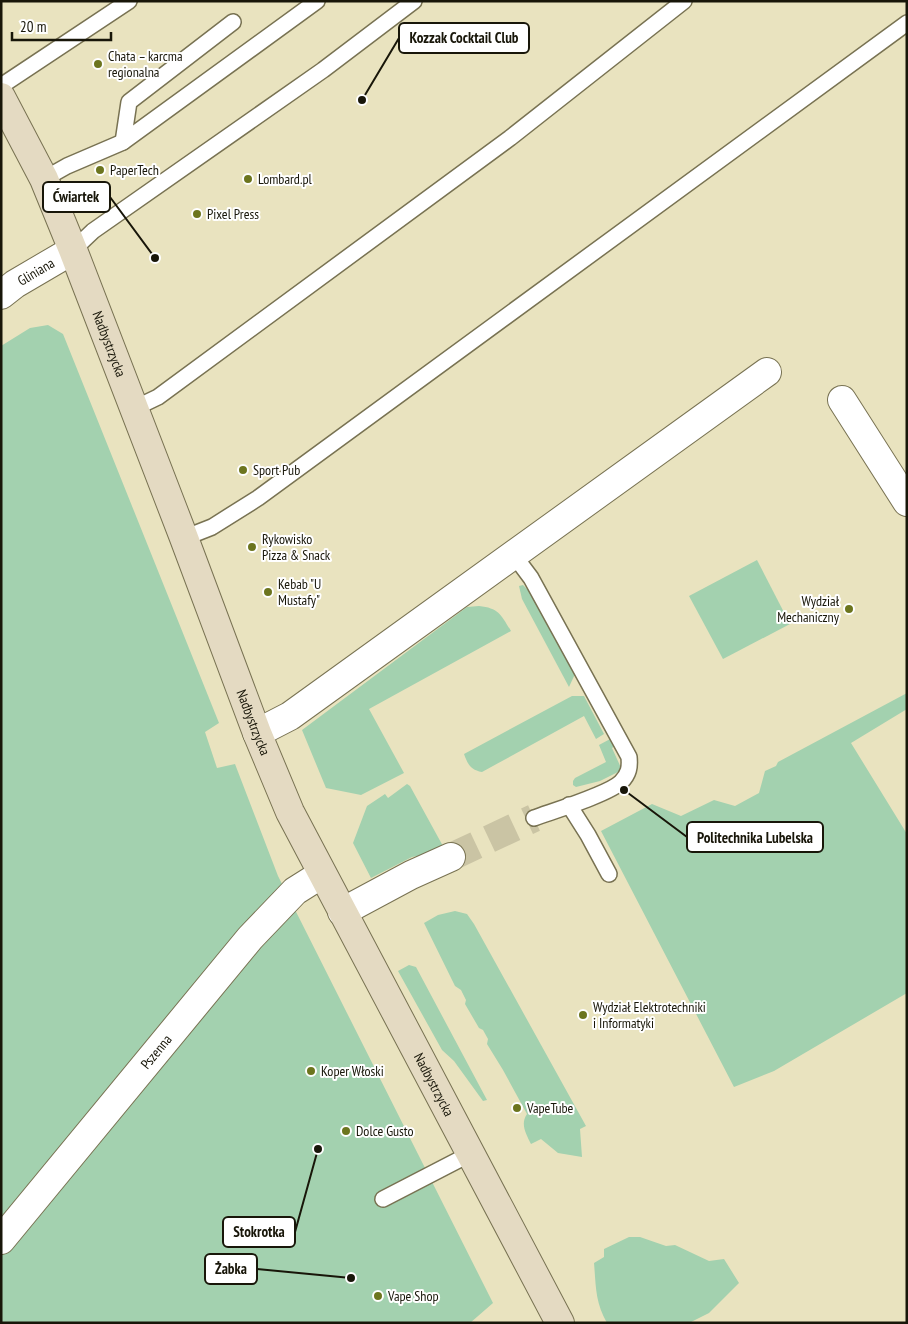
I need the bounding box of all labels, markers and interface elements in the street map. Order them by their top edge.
scale bar [12,10,111,42]
text: 20 m [20,17,46,36]
callout: Kozzak Cocktail Club [399,23,529,53]
text: Kozzak Cocktail Club [410,28,519,47]
place label: Chata – karcma regionalna [108,47,182,81]
marker: Chata – karcma regionalna [92,58,104,70]
place label: PaperTech [110,161,159,179]
marker: PaperTech [94,164,106,176]
place label: Lombard.pl [258,170,313,188]
marker: Lombard.pl [242,173,254,185]
callout: Ćwiartek [43,182,110,212]
text: Ćwiartek [53,187,100,206]
place label: Pixel Press [207,205,259,223]
marker: Pixel Press [191,208,203,220]
street label: Gliniana [14,254,58,290]
street label: Nadbystrzycka [88,308,130,379]
place label: Sport Pub [253,461,300,479]
marker: Sport Pub [237,464,249,476]
place label: Rykowisko Pizza & Snack [262,530,331,564]
marker: Rykowisko Pizza & Snack [246,541,258,553]
place label: Kebab "U Mustafy" [278,575,321,609]
marker: Kebab "U Mustafy" [262,586,274,598]
place label: Wydział Mechaniczny [777,592,840,626]
marker: Wydział Mechaniczny [843,603,855,615]
street label: Nadbystrzycka [233,687,274,758]
callout: Politechnika Lubelska [687,822,823,852]
text: Politechnika Lubelska [697,828,813,847]
place label: Wydział Elektrotechniki i Informatyki [593,998,706,1032]
marker: Wydział Elektrotechniki i Informatyki [577,1009,589,1021]
street label: Pszenna [137,1031,176,1073]
street label: Nadbystrzycka [410,1050,458,1119]
place label: Koper Włoski [321,1062,384,1080]
marker: Koper Włoski [305,1065,317,1077]
place label: VapeTube [526,1099,574,1117]
marker: VapeTube [511,1102,523,1114]
place label: Dolce Gusto [356,1122,414,1140]
marker: Dolce Gusto [340,1125,352,1137]
callout: Stokrotka [223,1217,295,1247]
text: Stokrotka [233,1222,285,1241]
callout: Żabka [205,1254,257,1284]
text: Żabka [215,1259,247,1278]
place label: Vape Shop [387,1287,439,1305]
marker: Vape Shop [372,1290,384,1302]

